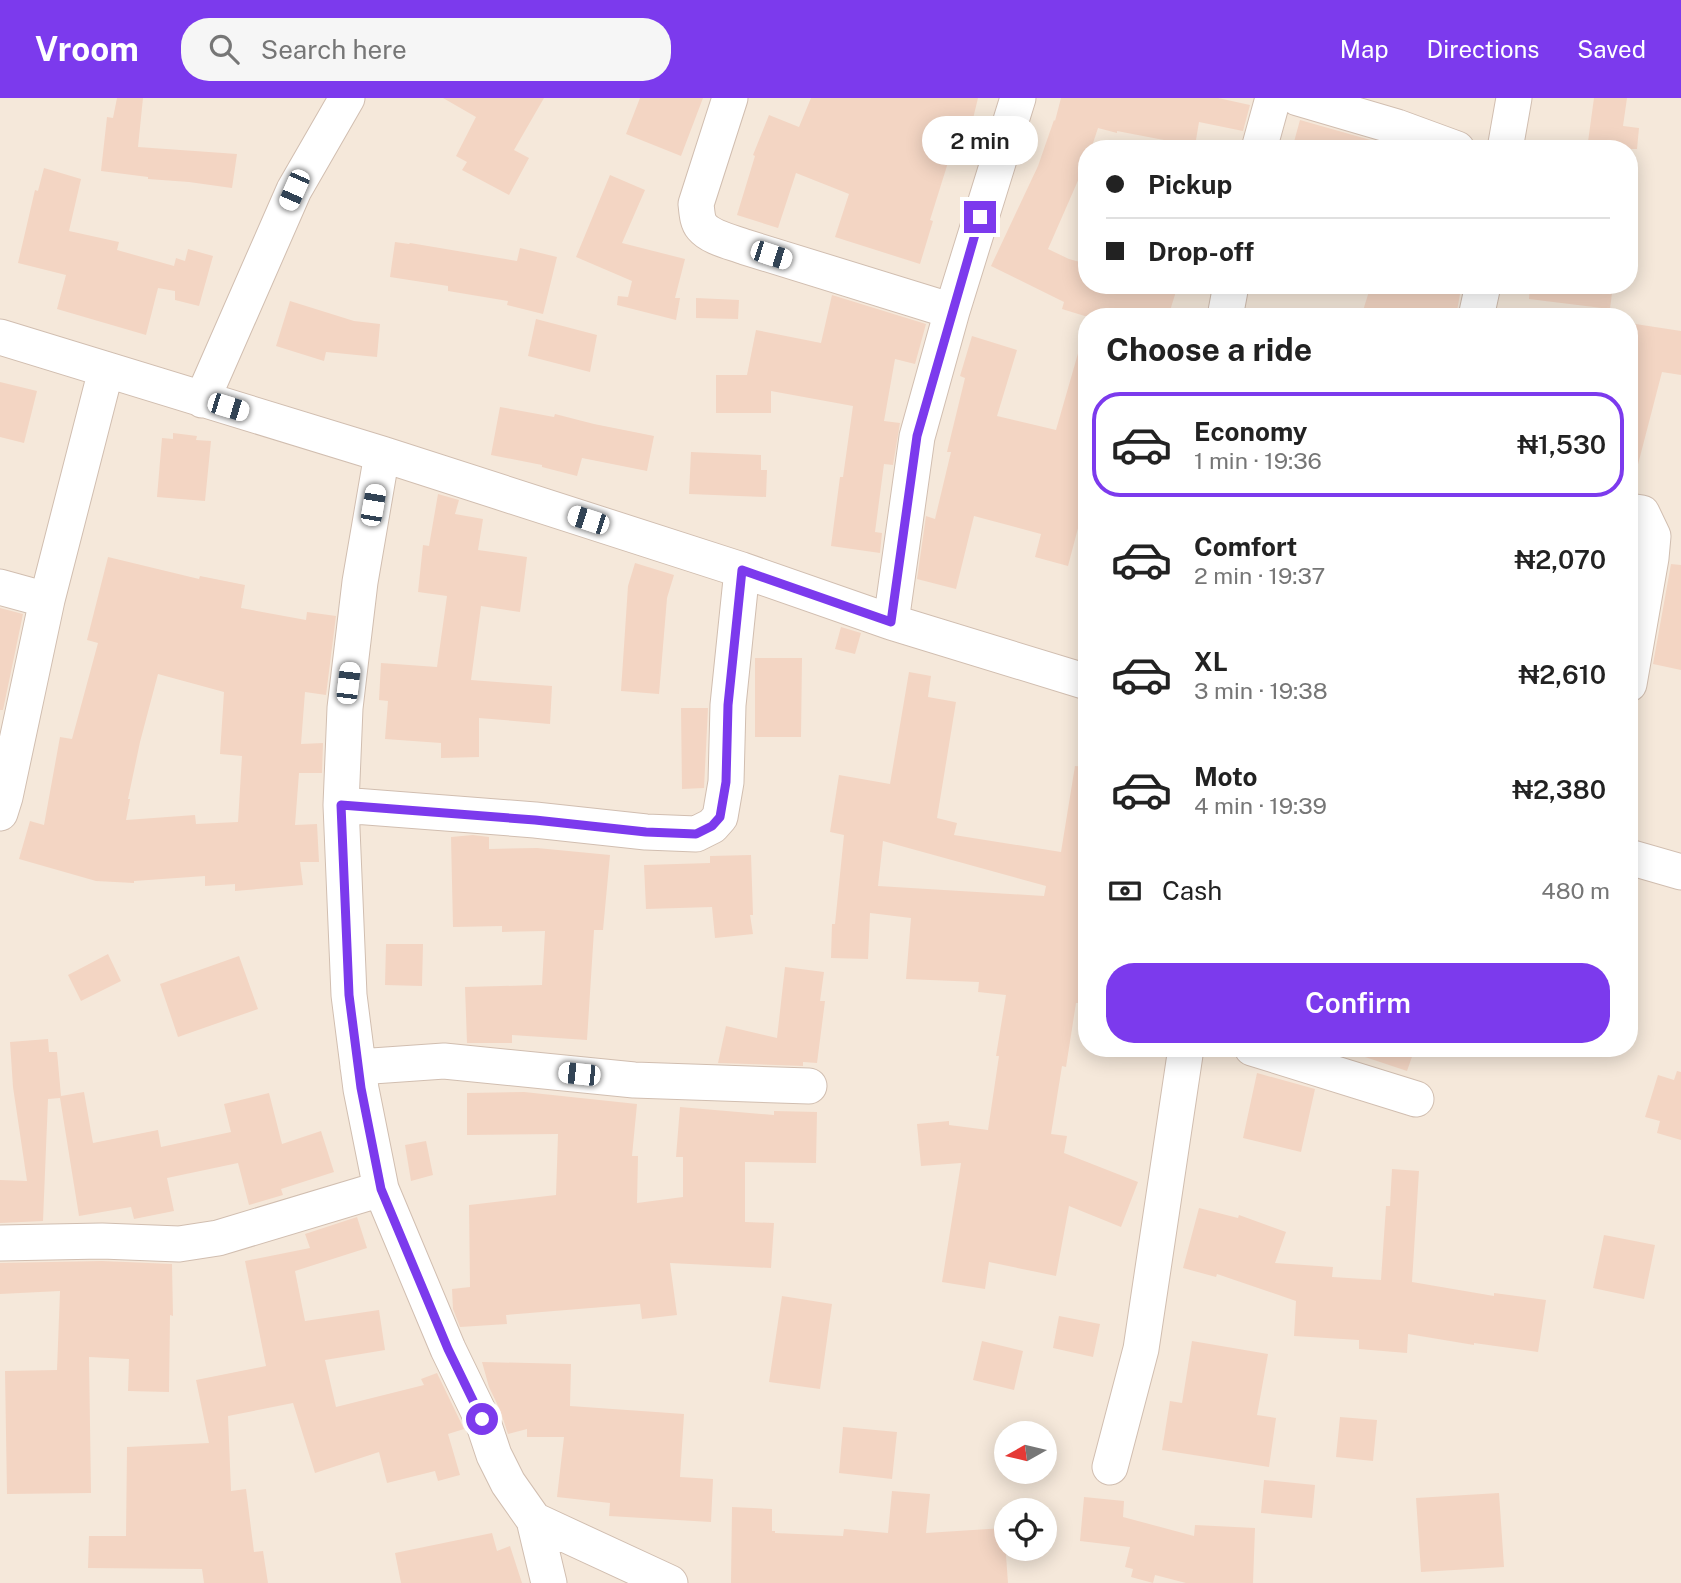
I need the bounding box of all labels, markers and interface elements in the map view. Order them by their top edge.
search box [181,18,671,81]
text: Vroom [35,30,139,68]
icon: search [205,30,243,68]
text: Search here [261,34,407,65]
text: Map [1340,35,1389,63]
text: Directions [1427,35,1539,63]
text: Saved [1577,35,1646,63]
callout: 2 min [922,116,1038,164]
text: 2 min [950,127,1010,154]
car [276,167,313,213]
text: Pickup [1148,169,1232,200]
route end [964,201,996,233]
text: Drop-off [1148,236,1254,267]
car [748,239,795,271]
text: Choose a ride [1106,331,1312,368]
car [205,391,252,423]
icon: car [1110,413,1173,476]
text: Economy [1194,416,1307,447]
text: ₦1,530 [1517,429,1606,460]
text: 1 min · 19:36 [1194,447,1322,474]
car [360,482,387,528]
car [565,504,612,536]
icon: car [1110,528,1173,591]
text: Comfort [1194,531,1297,562]
text: ₦2,070 [1515,544,1606,575]
text: 2 min · 19:37 [1194,562,1325,589]
icon: car [1110,643,1173,706]
text: XL [1194,646,1228,677]
text: ₦2,610 [1518,659,1606,690]
car [336,661,361,705]
text: 3 min · 19:38 [1194,677,1328,704]
icon: car [1110,758,1173,821]
text: Moto [1194,761,1257,792]
text: ₦2,380 [1512,774,1606,805]
text: 4 min · 19:39 [1194,792,1327,819]
icon: cash [1106,872,1144,910]
text: Cash [1162,875,1222,906]
text: 480 m [1541,877,1610,904]
button: Confirm [1106,963,1610,1043]
car [558,1061,601,1087]
route start [466,1403,498,1435]
north arrow [994,1421,1057,1484]
map controls [994,1421,1057,1561]
button: locate [994,1498,1057,1561]

